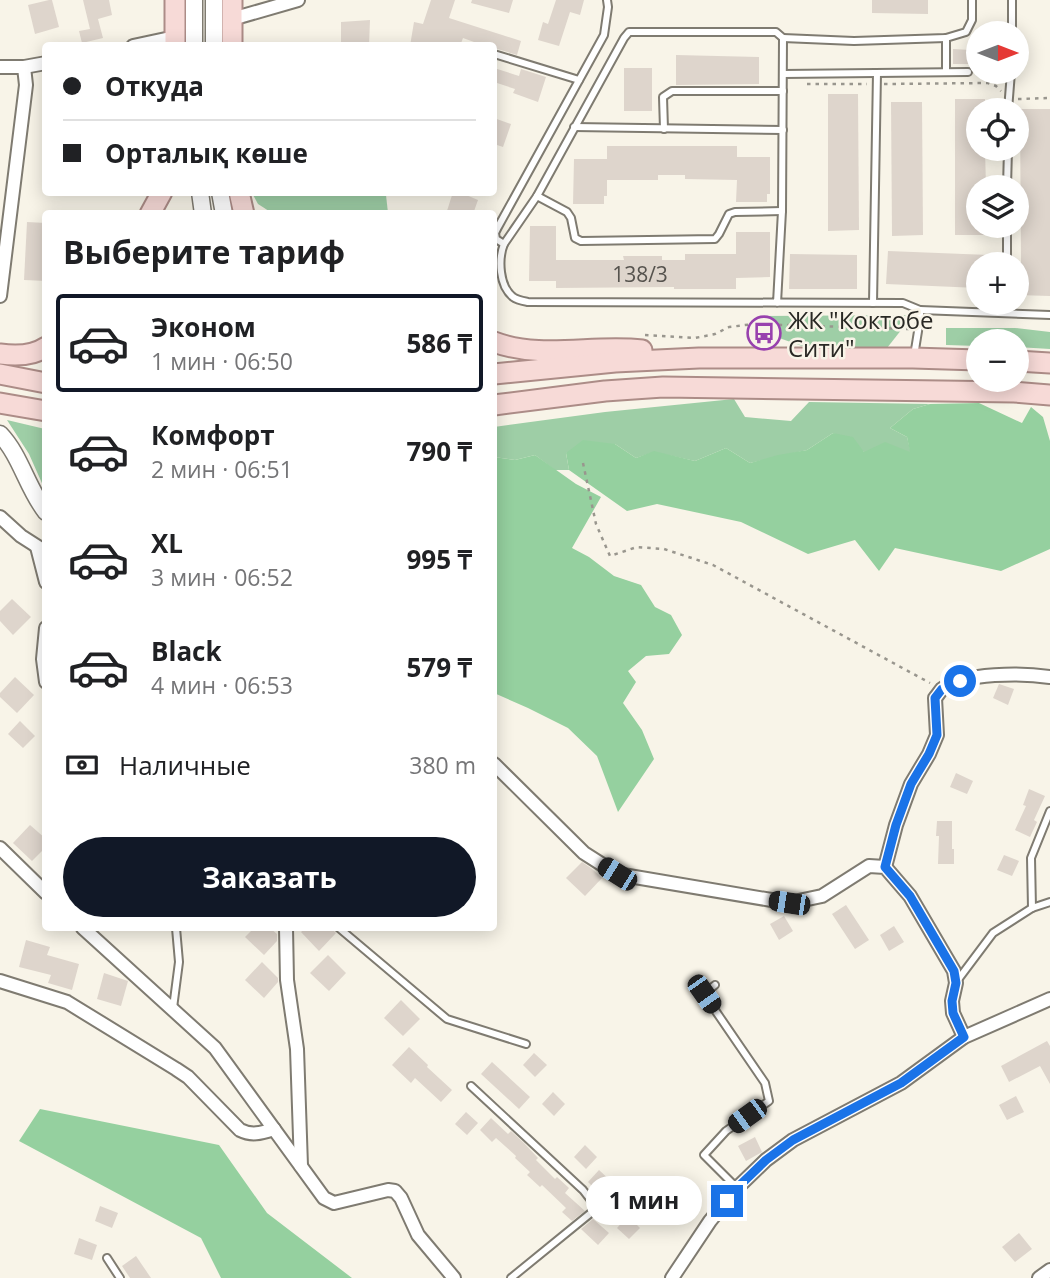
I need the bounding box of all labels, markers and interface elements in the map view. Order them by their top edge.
north arrow [966,21,1029,84]
map controls [966,21,1029,392]
text: Откуда [105,68,204,104]
button: locate [966,98,1029,161]
text: Орталық көше [105,135,308,171]
button: layers [966,175,1029,238]
text: Выберите тариф [63,230,345,273]
button: + [966,252,1029,315]
house number: 138/3 [612,260,668,288]
place label: ЖК "Коктобе Сити" [788,303,934,364]
text: Эконом [151,309,256,345]
icon: car [67,312,130,375]
bus stop icon: ЖК "Коктобе Сити" [745,314,783,352]
text: 586 ₸ [406,325,472,361]
button: − [966,329,1029,392]
text: 1 мин · 06:50 [151,345,293,377]
text: Комфорт [151,417,275,453]
icon: car [67,420,130,483]
text: 790 ₸ [406,433,472,469]
text: 2 мин · 06:51 [151,453,293,485]
text: XL [151,525,183,561]
icon: car [67,528,130,591]
text: 995 ₸ [406,541,472,577]
text: 3 мин · 06:52 [151,561,293,593]
text: Black [151,633,222,669]
icon: car [67,636,130,699]
text: 579 ₸ [406,649,472,685]
route start [944,665,976,697]
text: 4 мин · 06:53 [151,669,293,701]
icon: cash [63,746,101,784]
text: Наличные [119,747,251,783]
text: 380 m [409,749,476,781]
button: Заказать [63,837,476,917]
car [594,854,641,894]
car [767,889,812,917]
car [684,971,725,1017]
car [724,1095,771,1137]
callout: 1 мин [587,1176,702,1226]
text: 1 мин [609,1184,679,1216]
route end [711,1185,743,1217]

